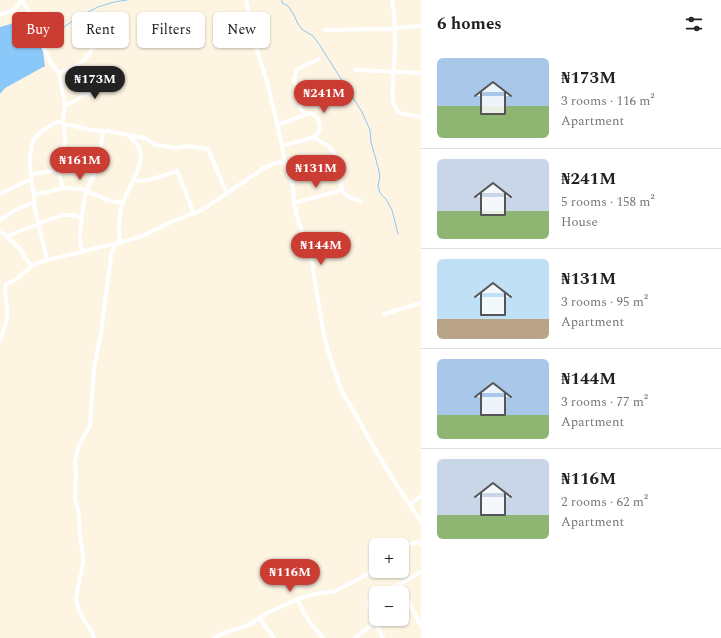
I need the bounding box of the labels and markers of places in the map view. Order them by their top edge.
pin: ₦173M [67,66,123,100]
pin: ₦241M [296,80,352,114]
pin: ₦161M [52,147,108,181]
pin: ₦131M [288,155,344,189]
pin: ₦144M [293,232,349,266]
pin: ₦116M [262,559,318,593]

